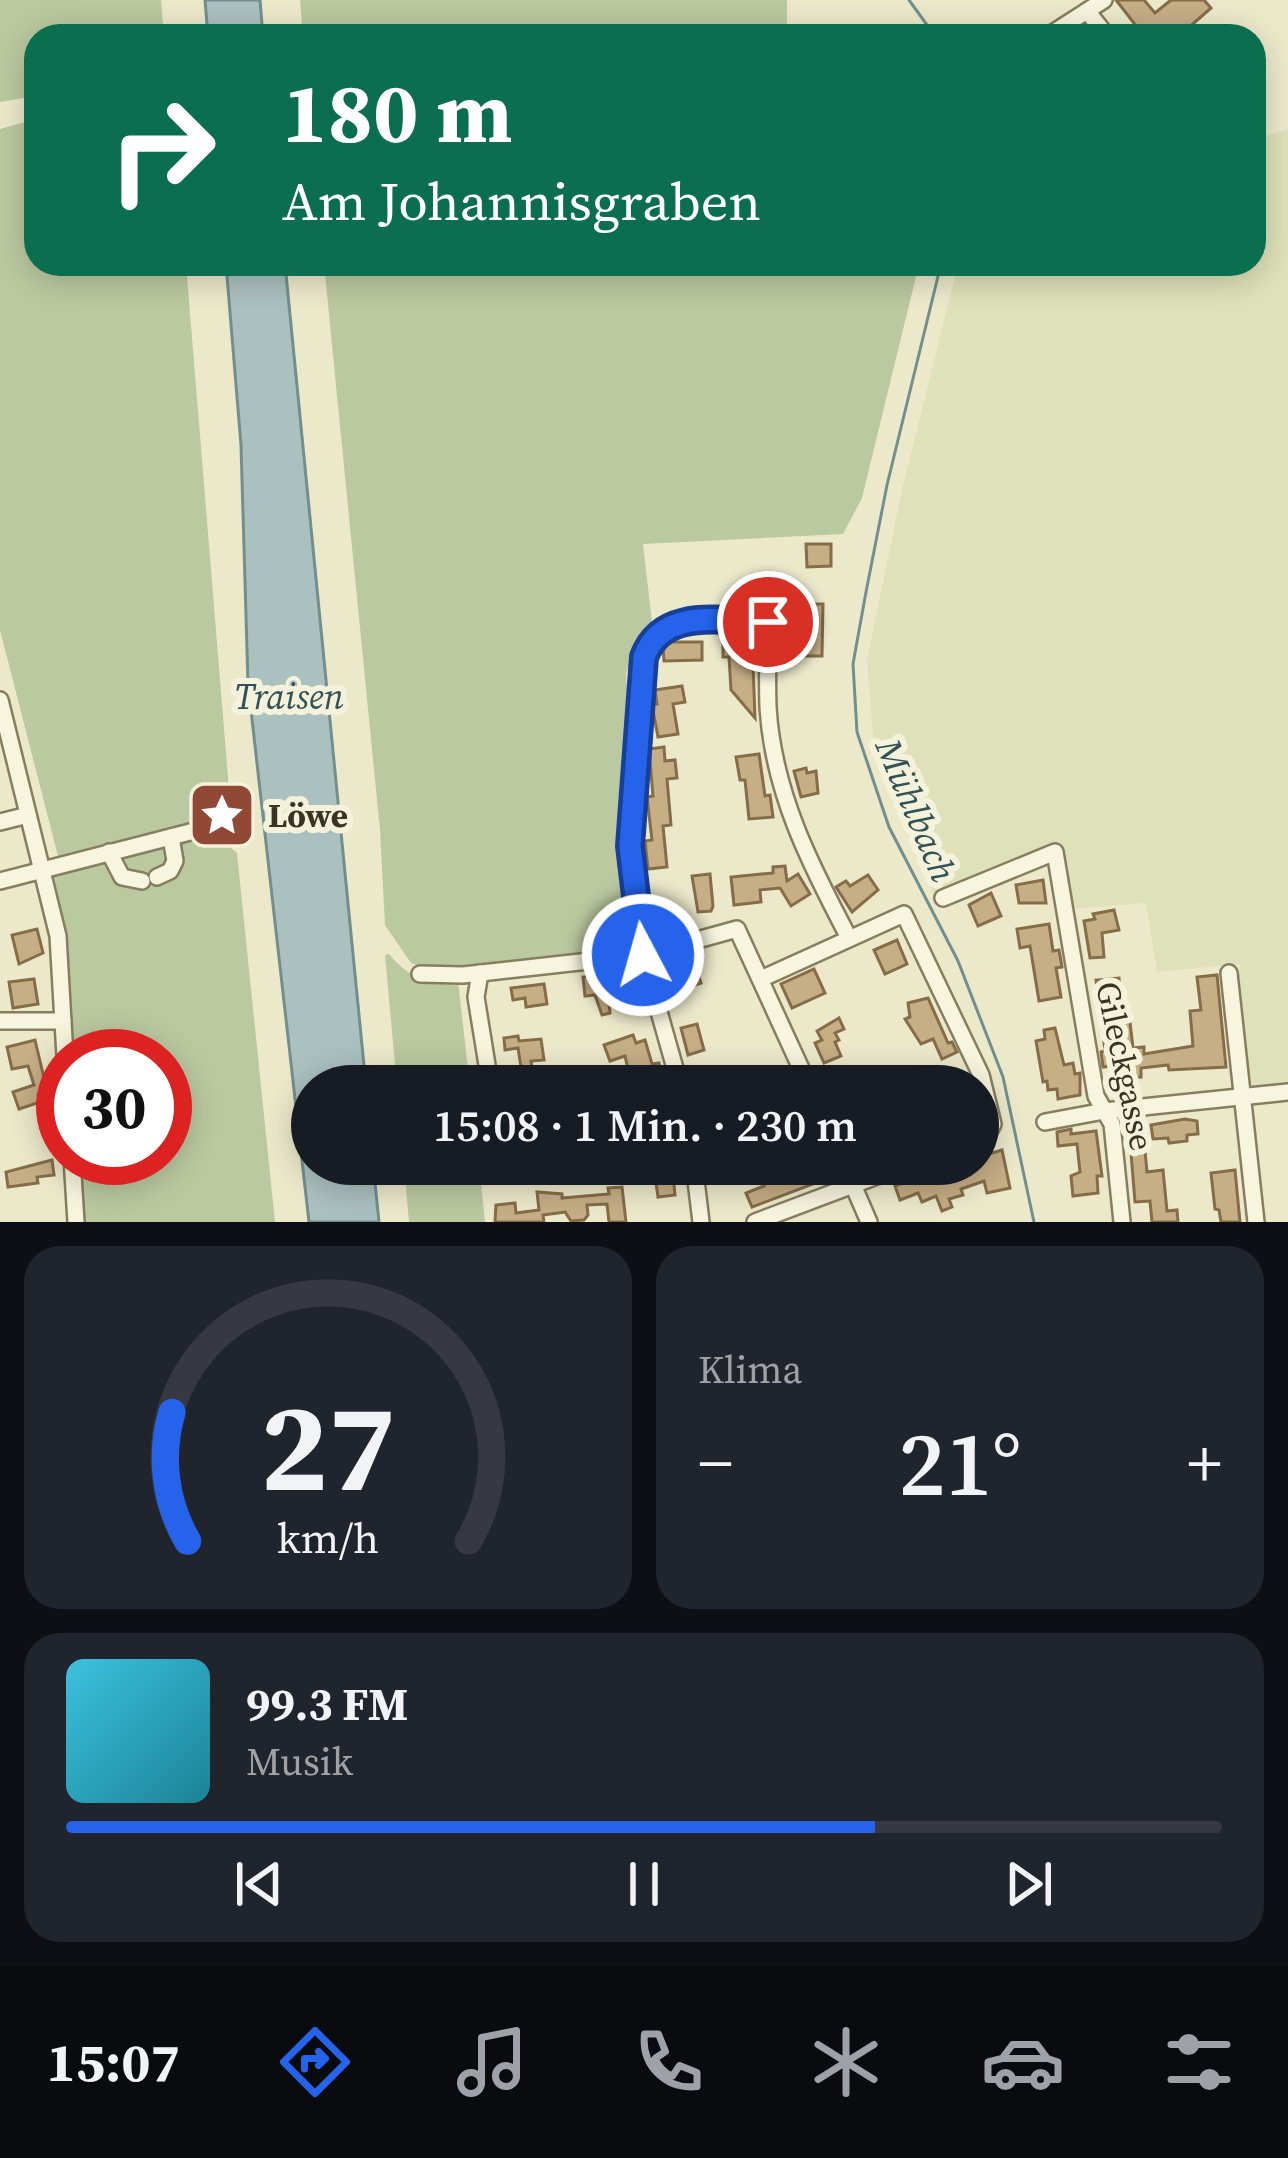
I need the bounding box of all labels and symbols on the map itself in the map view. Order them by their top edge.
pin [717,571,819,673]
water label: Traisen [234,672,344,721]
water label: Mühlbach [863,730,968,890]
place icon: Löwe [187,780,257,850]
place label: Löwe [268,793,348,838]
position arrow [580,892,706,1018]
street label: Gileckgasse [1085,977,1165,1155]
speed limit sign: 30 [36,1029,192,1185]

